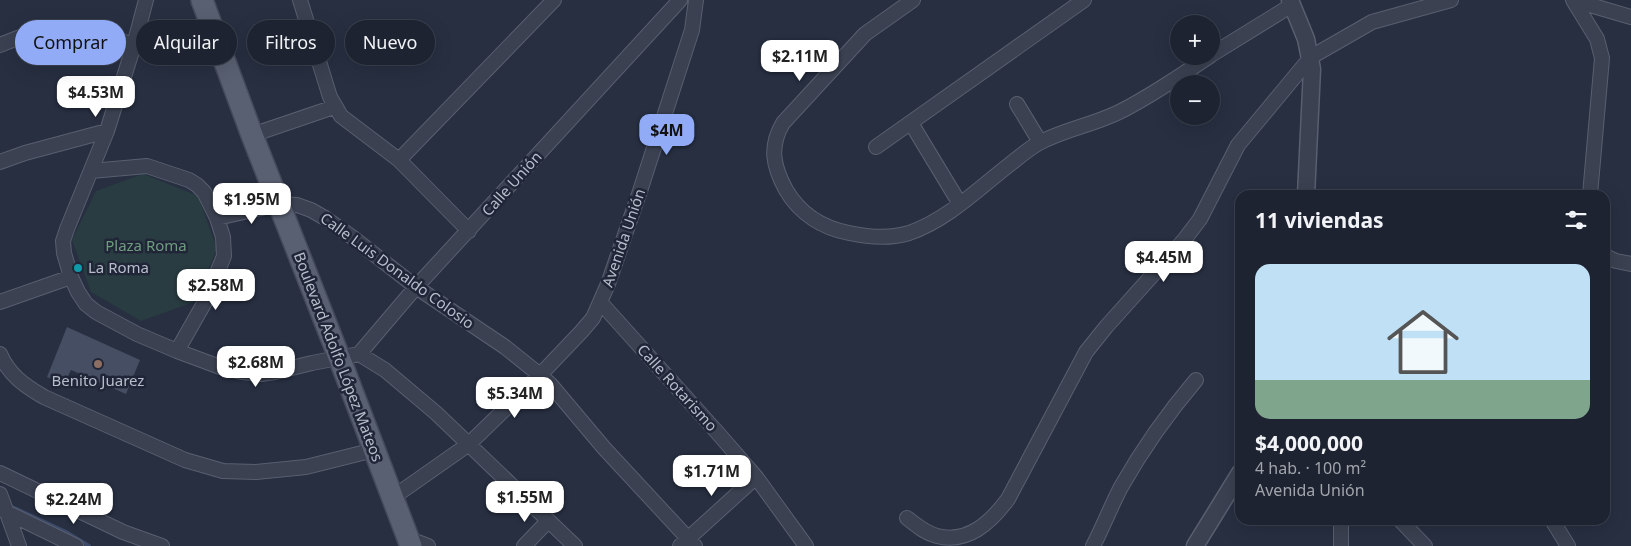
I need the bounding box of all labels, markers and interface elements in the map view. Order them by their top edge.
map controls [1170,15,1220,125]
button: + [1170,15,1220,65]
chip: Comprar [15,20,126,65]
chip: Alquilar [136,20,237,65]
chip: Filtros [247,20,335,65]
chip: Nuevo [345,20,435,65]
pin: $2.11M [759,39,841,82]
text: $2.11M [772,45,828,67]
button: − [1170,75,1220,125]
pin: $4.53M [55,76,137,118]
text: $4.53M [68,81,124,103]
pin: $4M [643,114,691,156]
text: $4M [650,119,684,141]
street label: Calle Unión [477,147,546,220]
pin: $1.95M [211,182,293,225]
street label: Avenida Unión [597,186,649,290]
text: $1.95M [224,188,280,210]
text: 11 viviendas [1255,206,1384,234]
icon: filters [1562,206,1590,234]
street label: Calle Luis Donaldo Colosio [317,208,479,333]
park label: Plaza Roma [105,235,187,255]
pin: $4.45M [1123,240,1205,283]
text: $4.45M [1136,246,1192,268]
street label: Boulevard Adolfo López Mateos [290,249,388,464]
place label: La Roma [88,257,149,277]
marker: La Roma [72,262,84,274]
pin: $2.58M [175,268,257,311]
text: $2.58M [188,274,244,296]
icon: home [1378,297,1468,387]
street label: Calle Rotarismo [633,340,722,435]
pin: $2.68M [215,346,297,388]
text: $2.68M [228,351,284,373]
marker: Benito Juarez [92,358,104,370]
place label: Benito Juarez [52,370,144,390]
pin: $5.34M [474,376,556,419]
text: $5.34M [487,382,543,404]
text: $4,000,000 [1255,429,1363,457]
pin: $1.71M [671,454,753,497]
text: 4 hab. · 100 m² [1255,457,1366,479]
text: $1.71M [684,460,740,482]
text: Avenida Unión [1255,479,1365,501]
pin: $1.55M [484,480,566,523]
pin: $2.24M [33,482,115,525]
text: $1.55M [497,486,553,508]
text: $2.24M [46,488,102,510]

